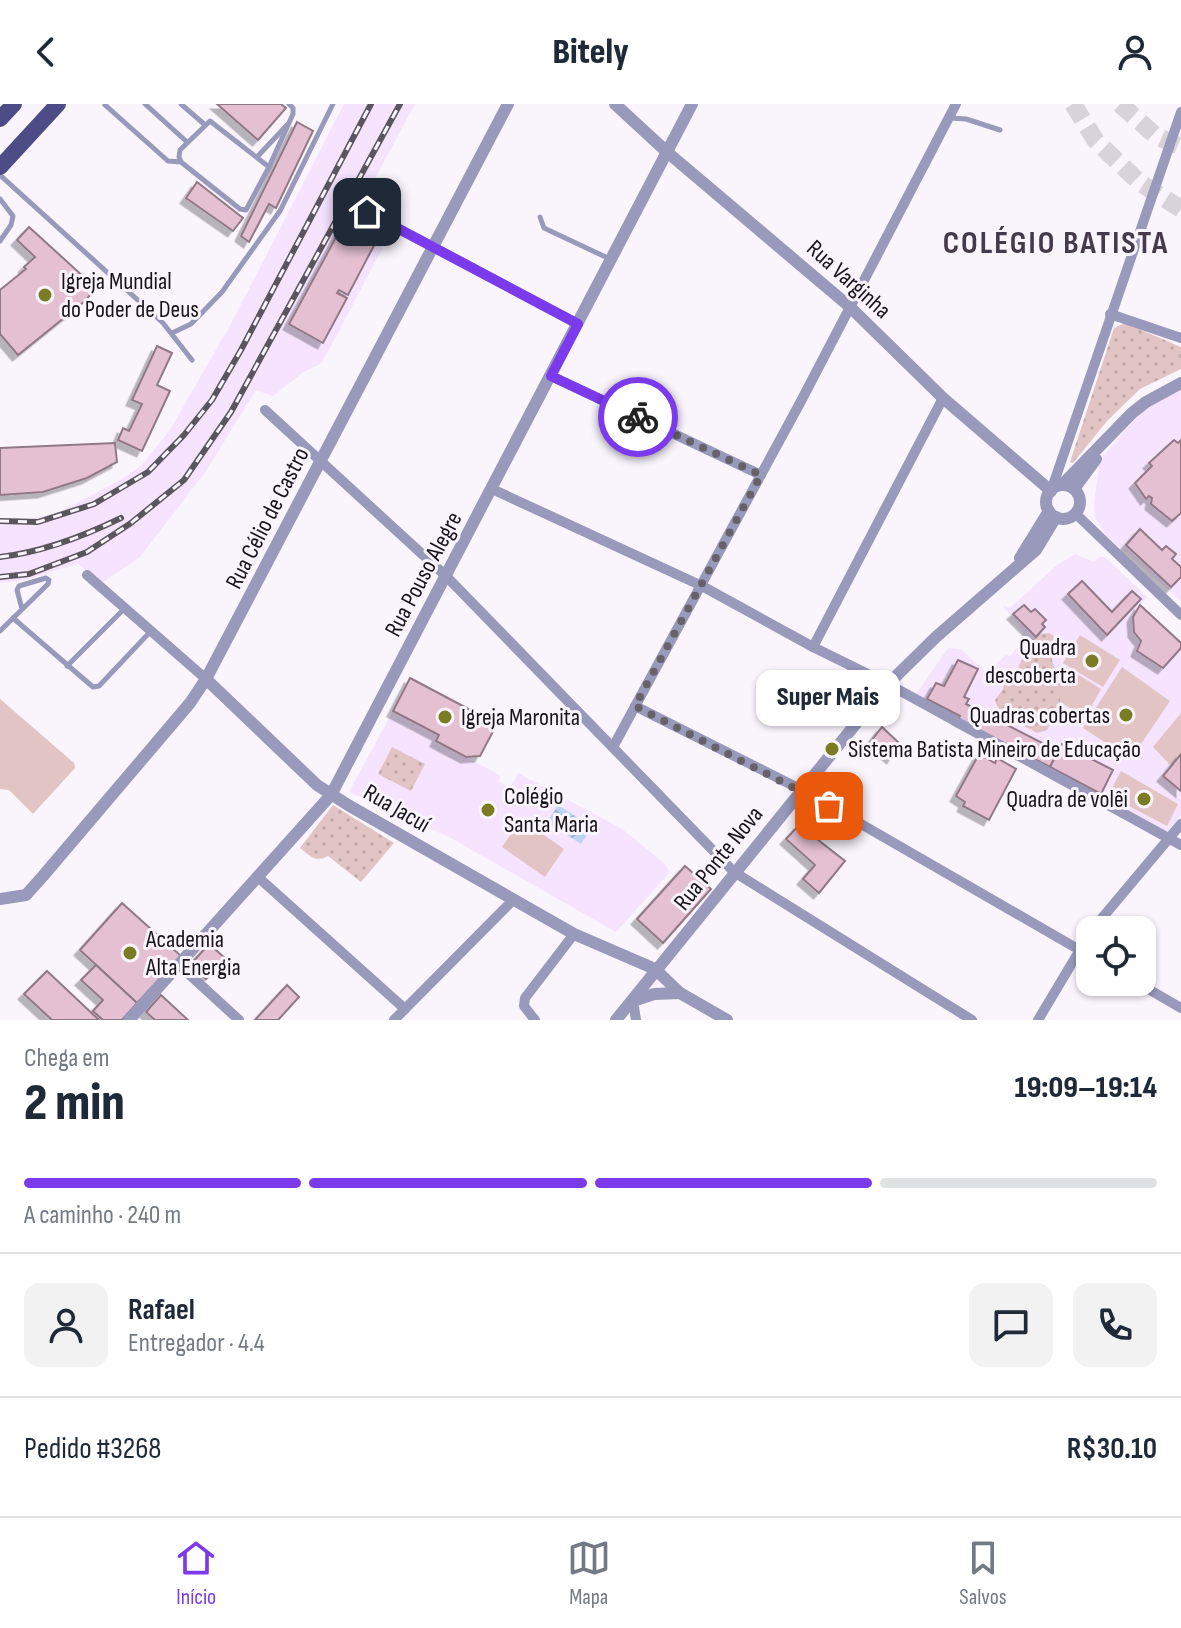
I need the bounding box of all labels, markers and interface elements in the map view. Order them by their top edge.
icon: back [24,30,68,74]
icon: person [1113,30,1157,74]
text: Bitely [552,31,629,74]
pin [333,178,401,246]
icon: home [345,190,389,234]
district label: COLÉGIO BATISTA [943,224,1169,263]
street label: Rua Varginha [800,234,897,325]
place label: Igreja Mundial do Poder de Deus [61,267,199,324]
marker: Igreja Mundial do Poder de Deus [36,286,54,304]
courier [598,377,678,457]
icon: bike [616,395,660,439]
street label: Rua Célio de Castro [219,443,316,594]
street label: Rua Pouso Alegre [378,507,468,642]
place label: Quadra descoberta [985,633,1076,690]
marker: Quadra descoberta [1083,652,1101,670]
callout: Super Mais [757,670,901,726]
text: Super Mais [777,682,879,713]
place label: Quadras cobertas [969,701,1110,730]
place label: Igreja Maronita [461,703,580,732]
marker: Quadras cobertas [1117,706,1135,724]
marker: Igreja Maronita [436,708,454,726]
place label: Sistema Batista Mineiro de Educação [848,735,1141,764]
marker: Sistema Batista Mineiro de Educação [823,740,841,758]
pin [795,772,863,840]
street label: Rua Jacuí [358,778,436,839]
place label: Colégio Santa Maria [504,782,598,839]
icon: bag [807,784,851,828]
place label: Quadra de volêi [1006,785,1128,814]
marker: Quadra de volêi [1135,790,1153,808]
street label: Rua Ponte Nova [668,800,769,916]
marker: Colégio Santa Maria [479,801,497,819]
map controls [1076,916,1156,996]
button: locate [1076,916,1156,996]
place label: Academia Alta Energia [145,925,241,982]
marker: Academia Alta Energia [121,944,139,962]
text: Chega em [24,1043,110,1074]
text: 19:09–19:14 [1014,1070,1157,1106]
text: 2 min [24,1072,125,1135]
text: A caminho · 240 m [24,1200,181,1231]
button: person [24,1283,108,1367]
button: chat [969,1283,1053,1367]
button: phone [1073,1283,1157,1367]
text: Rafael [128,1292,195,1328]
text: Entregador · 4.4 [128,1328,265,1359]
text: Pedido #3268 [24,1431,161,1467]
text: R$30.10 [1067,1431,1157,1467]
tab: Início [174,1536,218,1611]
tab: Mapa [567,1536,611,1611]
tab: Salvos [959,1536,1007,1611]

